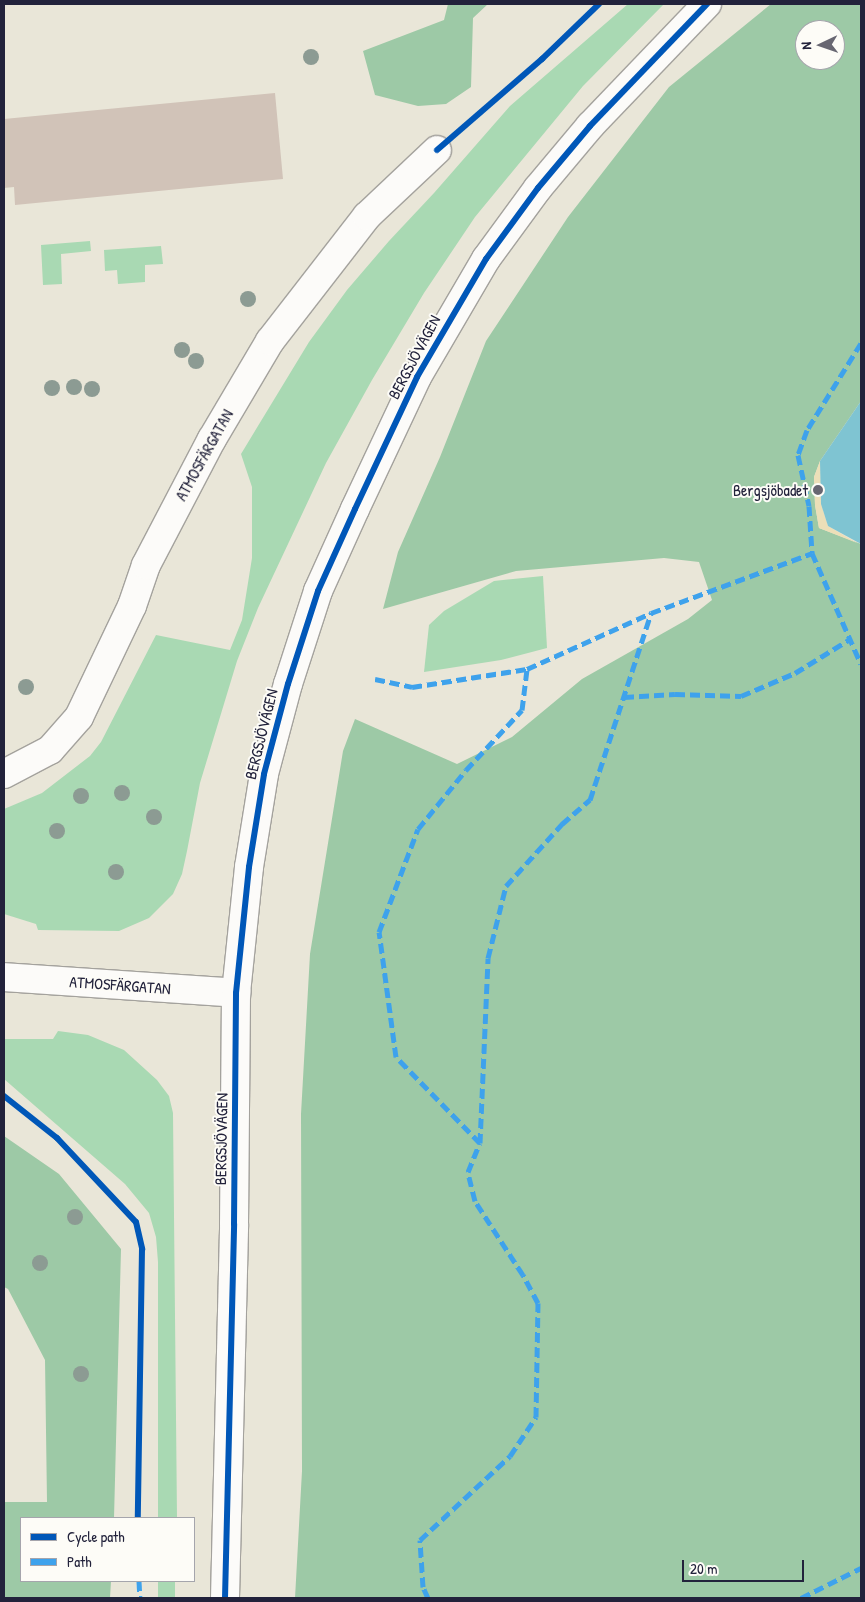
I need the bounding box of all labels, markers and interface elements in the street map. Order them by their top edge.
north arrow [795,20,845,70]
text: N [796,42,815,50]
street label: BERGSJÖVÄGEN [384,312,444,402]
street label: ATMOSFÄRGATAN [171,406,237,504]
place label: Bergsjöbadet [733,480,808,500]
marker: Bergsjöbadet [812,484,824,496]
street label: BERGSJÖVÄGEN [241,687,281,781]
street label: ATMOSFÄRGATAN [69,972,171,998]
street label: BERGSJÖVÄGEN [211,1093,231,1185]
legend [20,1517,195,1582]
text: Cycle path [67,1526,125,1547]
scale bar [685,1550,808,1582]
text: Path [67,1551,92,1572]
text: 20 m [690,1558,717,1579]

